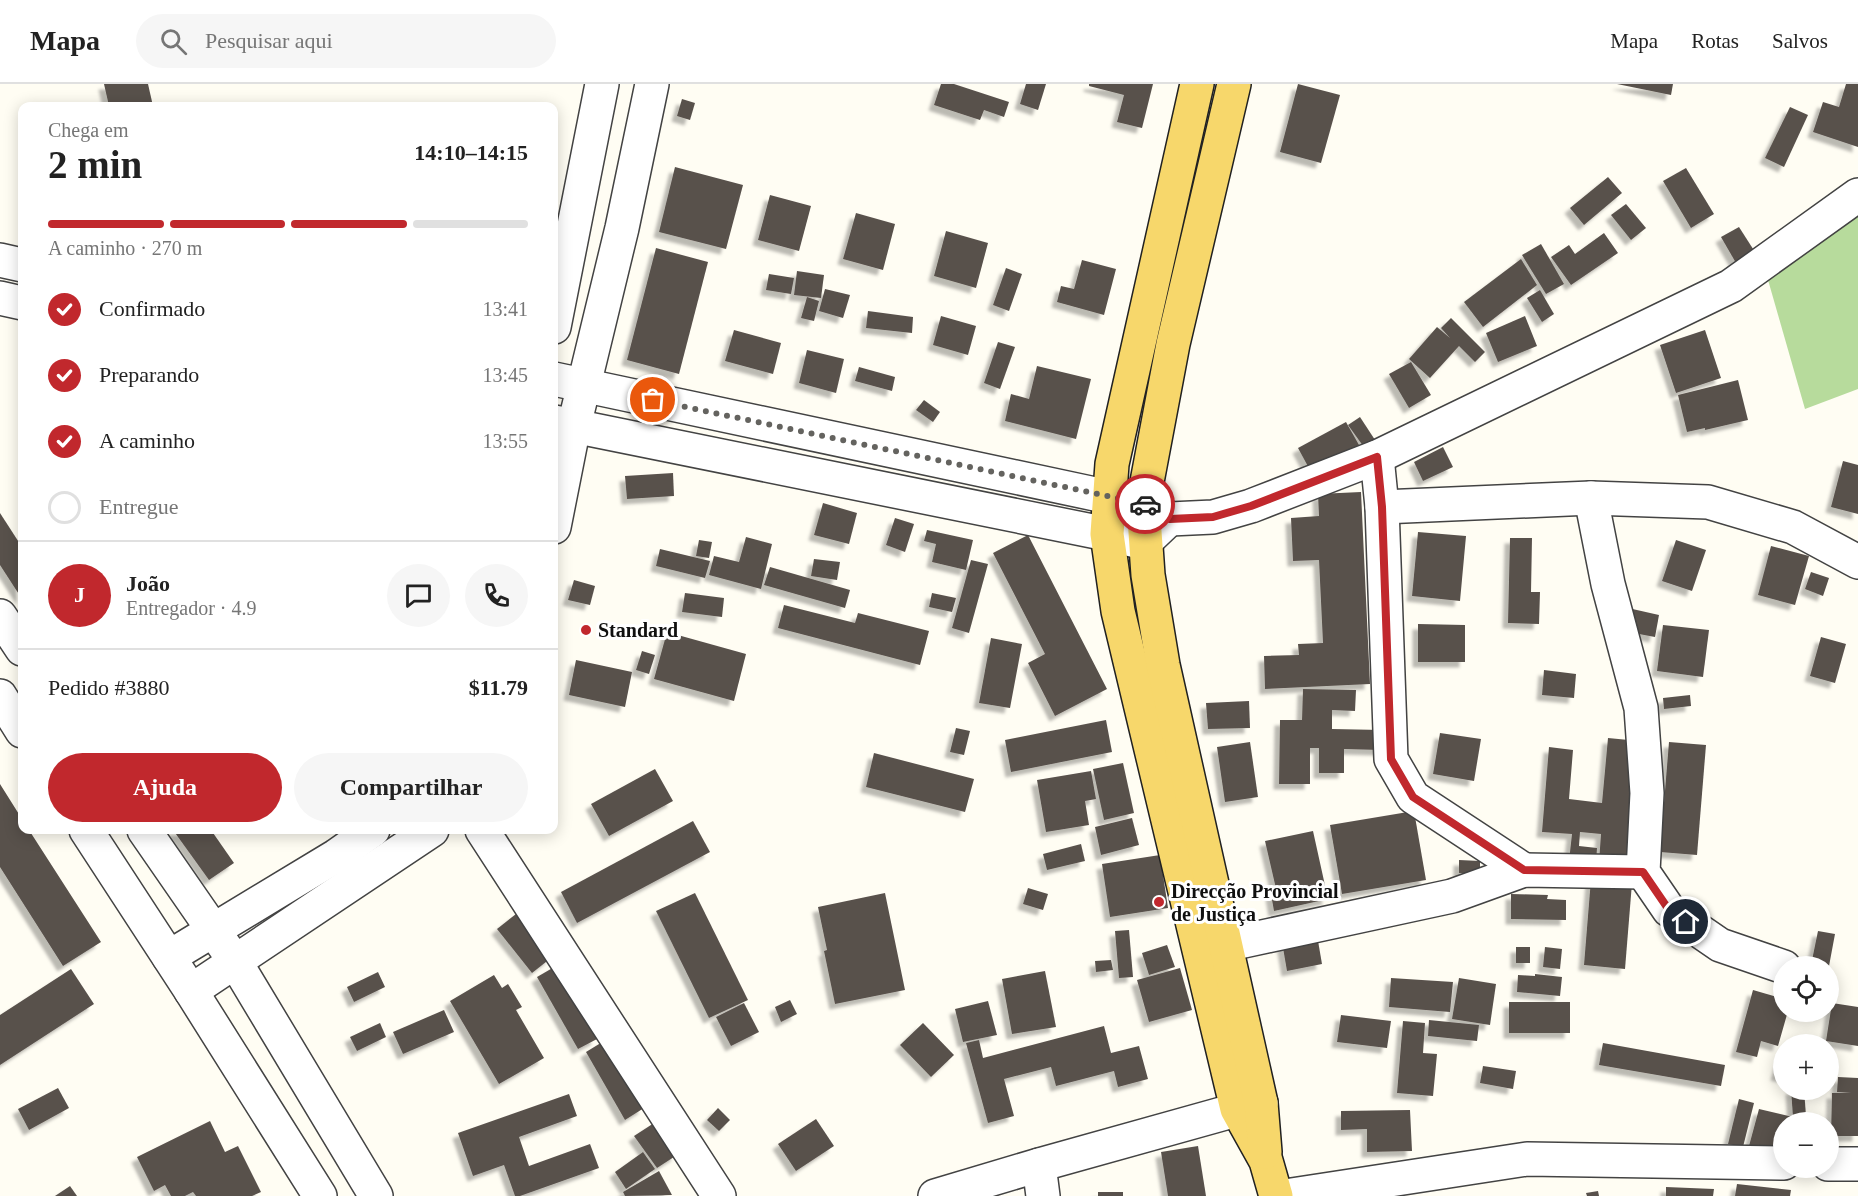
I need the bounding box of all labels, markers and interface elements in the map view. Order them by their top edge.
search box [136,14,556,68]
text: Mapa [30,25,100,56]
icon: search [157,25,190,58]
text: Pesquisar aqui [205,28,333,53]
text: Mapa [1610,29,1658,53]
text: Rotas [1691,29,1739,53]
text: Salvos [1772,29,1828,53]
text: Chega em [48,119,129,141]
text: 14:10–14:15 [414,140,528,165]
text: 2 min [48,143,142,186]
text: A caminho · 270 m [48,237,202,259]
icon: check [48,293,81,326]
text: Confirmado [99,296,205,321]
text: 13:41 [482,298,528,320]
icon: check [48,359,81,392]
text: Preparando [99,362,199,387]
text: 13:45 [482,364,528,386]
pin [627,374,678,425]
icon: bag [636,383,669,416]
icon: check [48,425,81,458]
text: A caminho [99,428,195,453]
text: 13:55 [482,430,528,452]
courier [1115,474,1175,534]
icon: car [1129,488,1162,521]
text: Entregue [99,494,178,519]
button: chat [387,564,450,627]
button: phone [465,564,528,627]
text: João [126,571,170,596]
text: J [74,582,85,607]
text: Entregador · 4.9 [126,597,257,619]
place label: Standard [598,619,678,641]
marker: Standard [579,623,593,637]
text: Pedido #3880 [48,675,170,700]
text: $11.79 [469,675,528,700]
button: Ajuda [48,753,282,822]
button: Compartilhar [294,753,528,822]
place label: Direcção Provincial de Justiça [1171,880,1339,926]
marker: Direcção Provincial de Justiça [1152,895,1166,909]
pin [1660,896,1711,947]
icon: home [1669,905,1702,938]
map controls [1773,956,1839,1178]
button: locate [1773,956,1839,1022]
button: + [1773,1034,1839,1100]
button: − [1773,1112,1839,1178]

